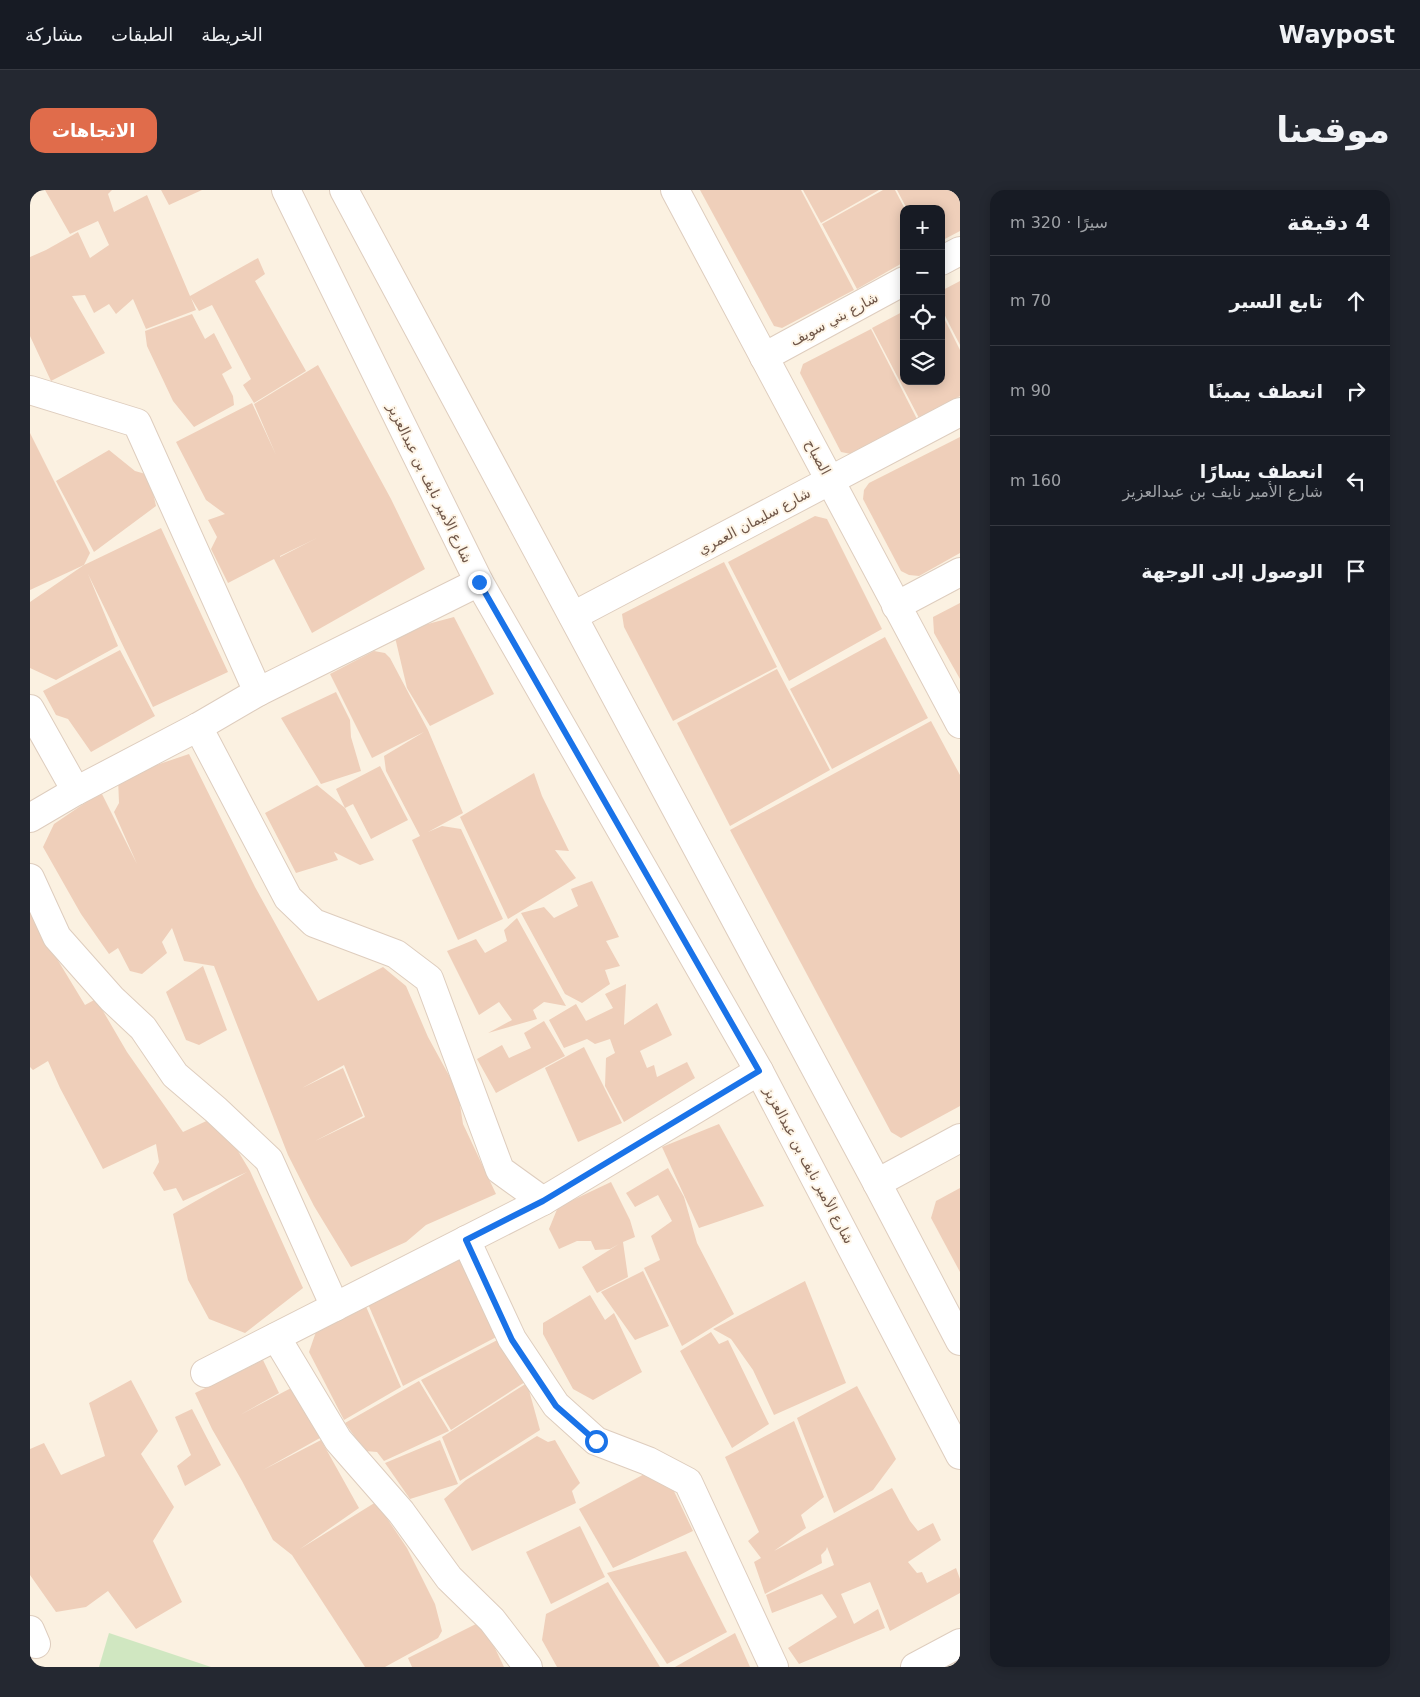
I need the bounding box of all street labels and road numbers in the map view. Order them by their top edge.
street label: شارع بني سويف [787,289,881,350]
street label: شارع الأمير نايف بن عبدالعزيز [383,399,477,566]
street label: الصباح [801,437,834,478]
street label: شارع سليمان العمري [695,485,813,558]
street label: شارع الأمير نايف بن عبدالعزيز [759,1082,858,1247]

